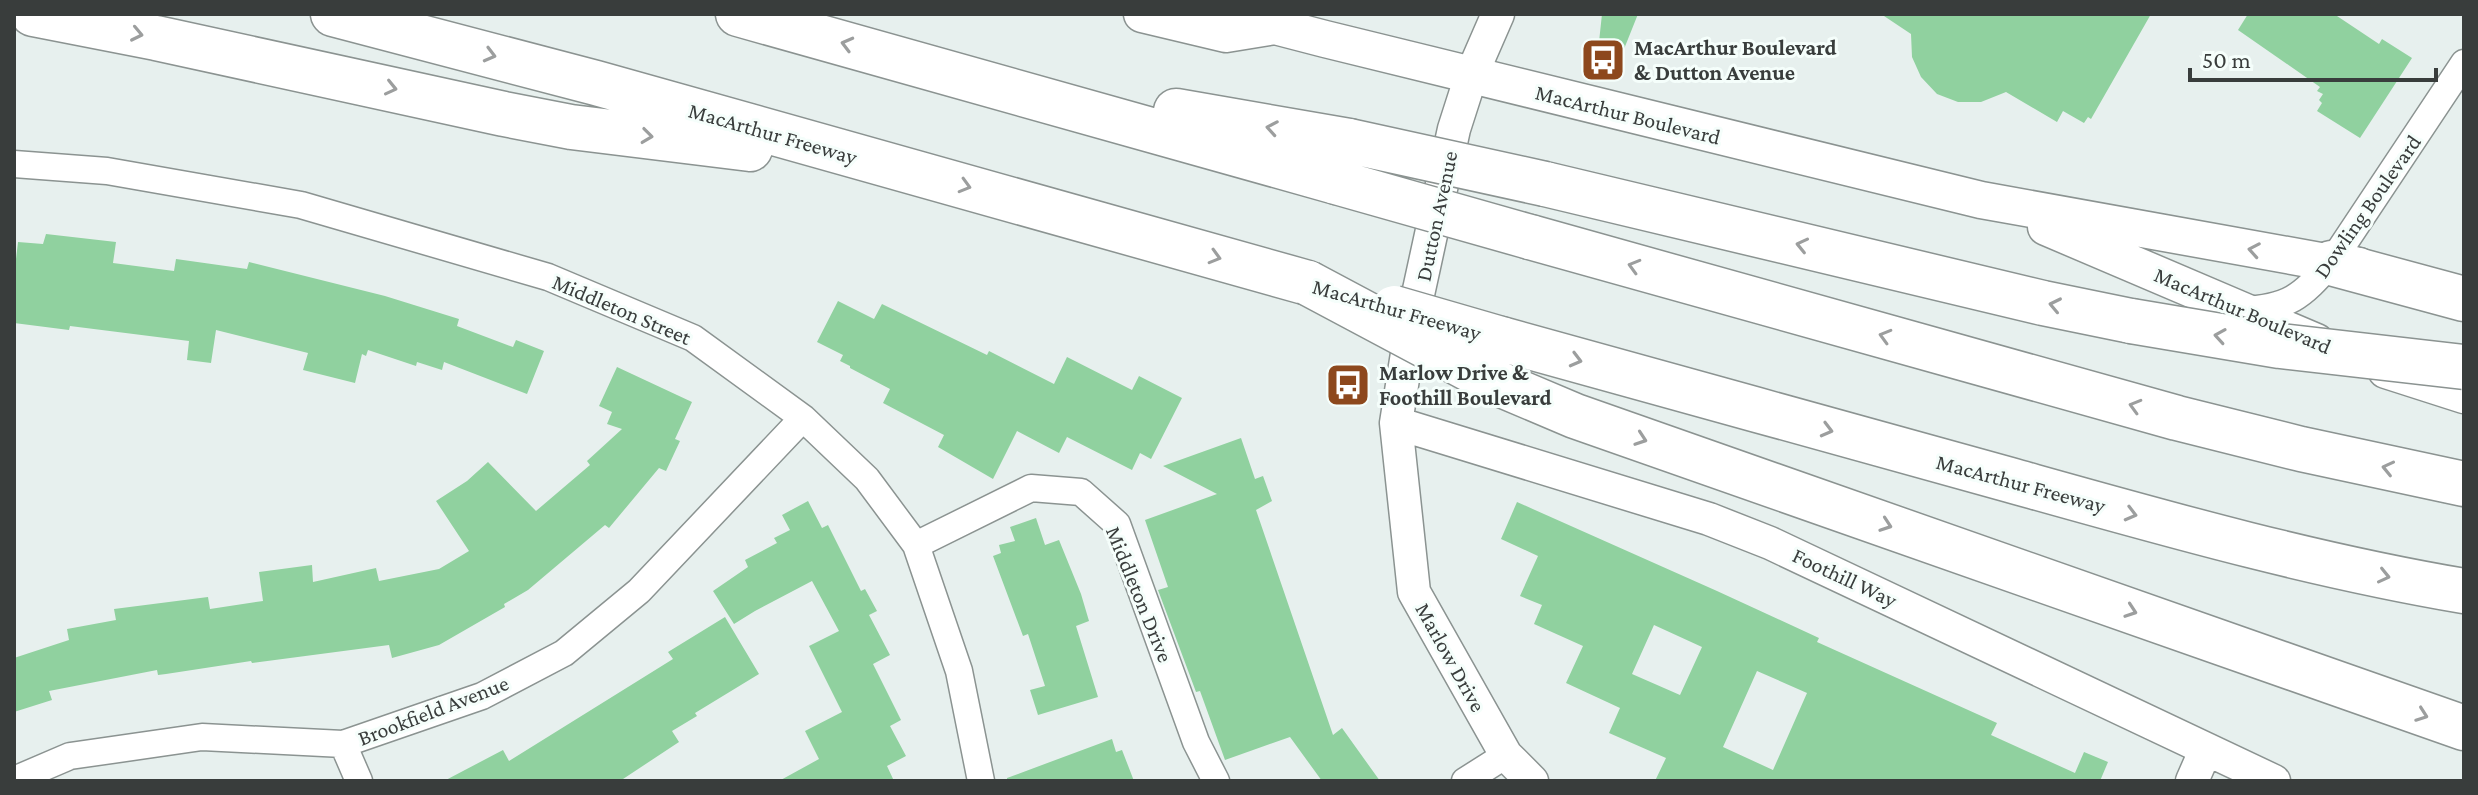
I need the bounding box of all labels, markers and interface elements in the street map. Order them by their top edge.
one-way arrow [131,24,144,41]
scale bar [2190,32,2436,82]
place label: MacArthur Boulevard & Dutton Avenue [1634,35,1837,85]
bus stop icon: MacArthur Boulevard & Dutton Avenue [1579,36,1627,84]
one-way arrow [840,37,854,53]
one-way arrow [482,45,496,62]
text: 50 m [2202,46,2251,73]
one-way arrow [384,79,398,96]
street label: MacArthur Boulevard [1533,79,1723,150]
street label: MacArthur Freeway [686,97,861,170]
one-way arrow [1265,120,1279,137]
one-way arrow [641,128,654,145]
street label: Dowling Boulevard [2309,130,2426,283]
street label: Dutton Avenue [1410,149,1462,283]
one-way arrow [957,177,971,194]
one-way arrow [1795,238,1809,255]
one-way arrow [2247,242,2261,259]
one-way arrow [1207,248,1221,264]
one-way arrow [1628,259,1642,275]
street label: MacArthur Boulevard [2151,262,2335,359]
street label: Middleton Street [549,269,696,350]
street label: MacArthur Freeway [1310,273,1485,346]
one-way arrow [2048,297,2062,314]
one-way arrow [2213,328,2227,345]
one-way arrow [1878,329,1892,345]
one-way arrow [1569,351,1583,368]
place label: Marlow Drive & Foothill Boulevard [1379,360,1552,410]
bus stop icon: Marlow Drive & Foothill Boulevard [1324,361,1372,409]
one-way arrow [2129,399,2143,416]
one-way arrow [1819,420,1833,437]
one-way arrow [1633,429,1647,445]
street label: MacArthur Freeway [1933,449,2109,518]
one-way arrow [2381,461,2395,478]
one-way arrow [2124,505,2138,521]
one-way arrow [1878,515,1892,531]
street label: Middleton Drive [1101,523,1178,666]
street label: Foothill Way [1789,542,1902,613]
one-way arrow [2376,567,2390,584]
street label: Marlow Drive [1410,598,1491,716]
one-way arrow [2124,601,2138,617]
street label: Brookfield Avenue [354,670,512,751]
one-way arrow [2414,705,2428,721]

